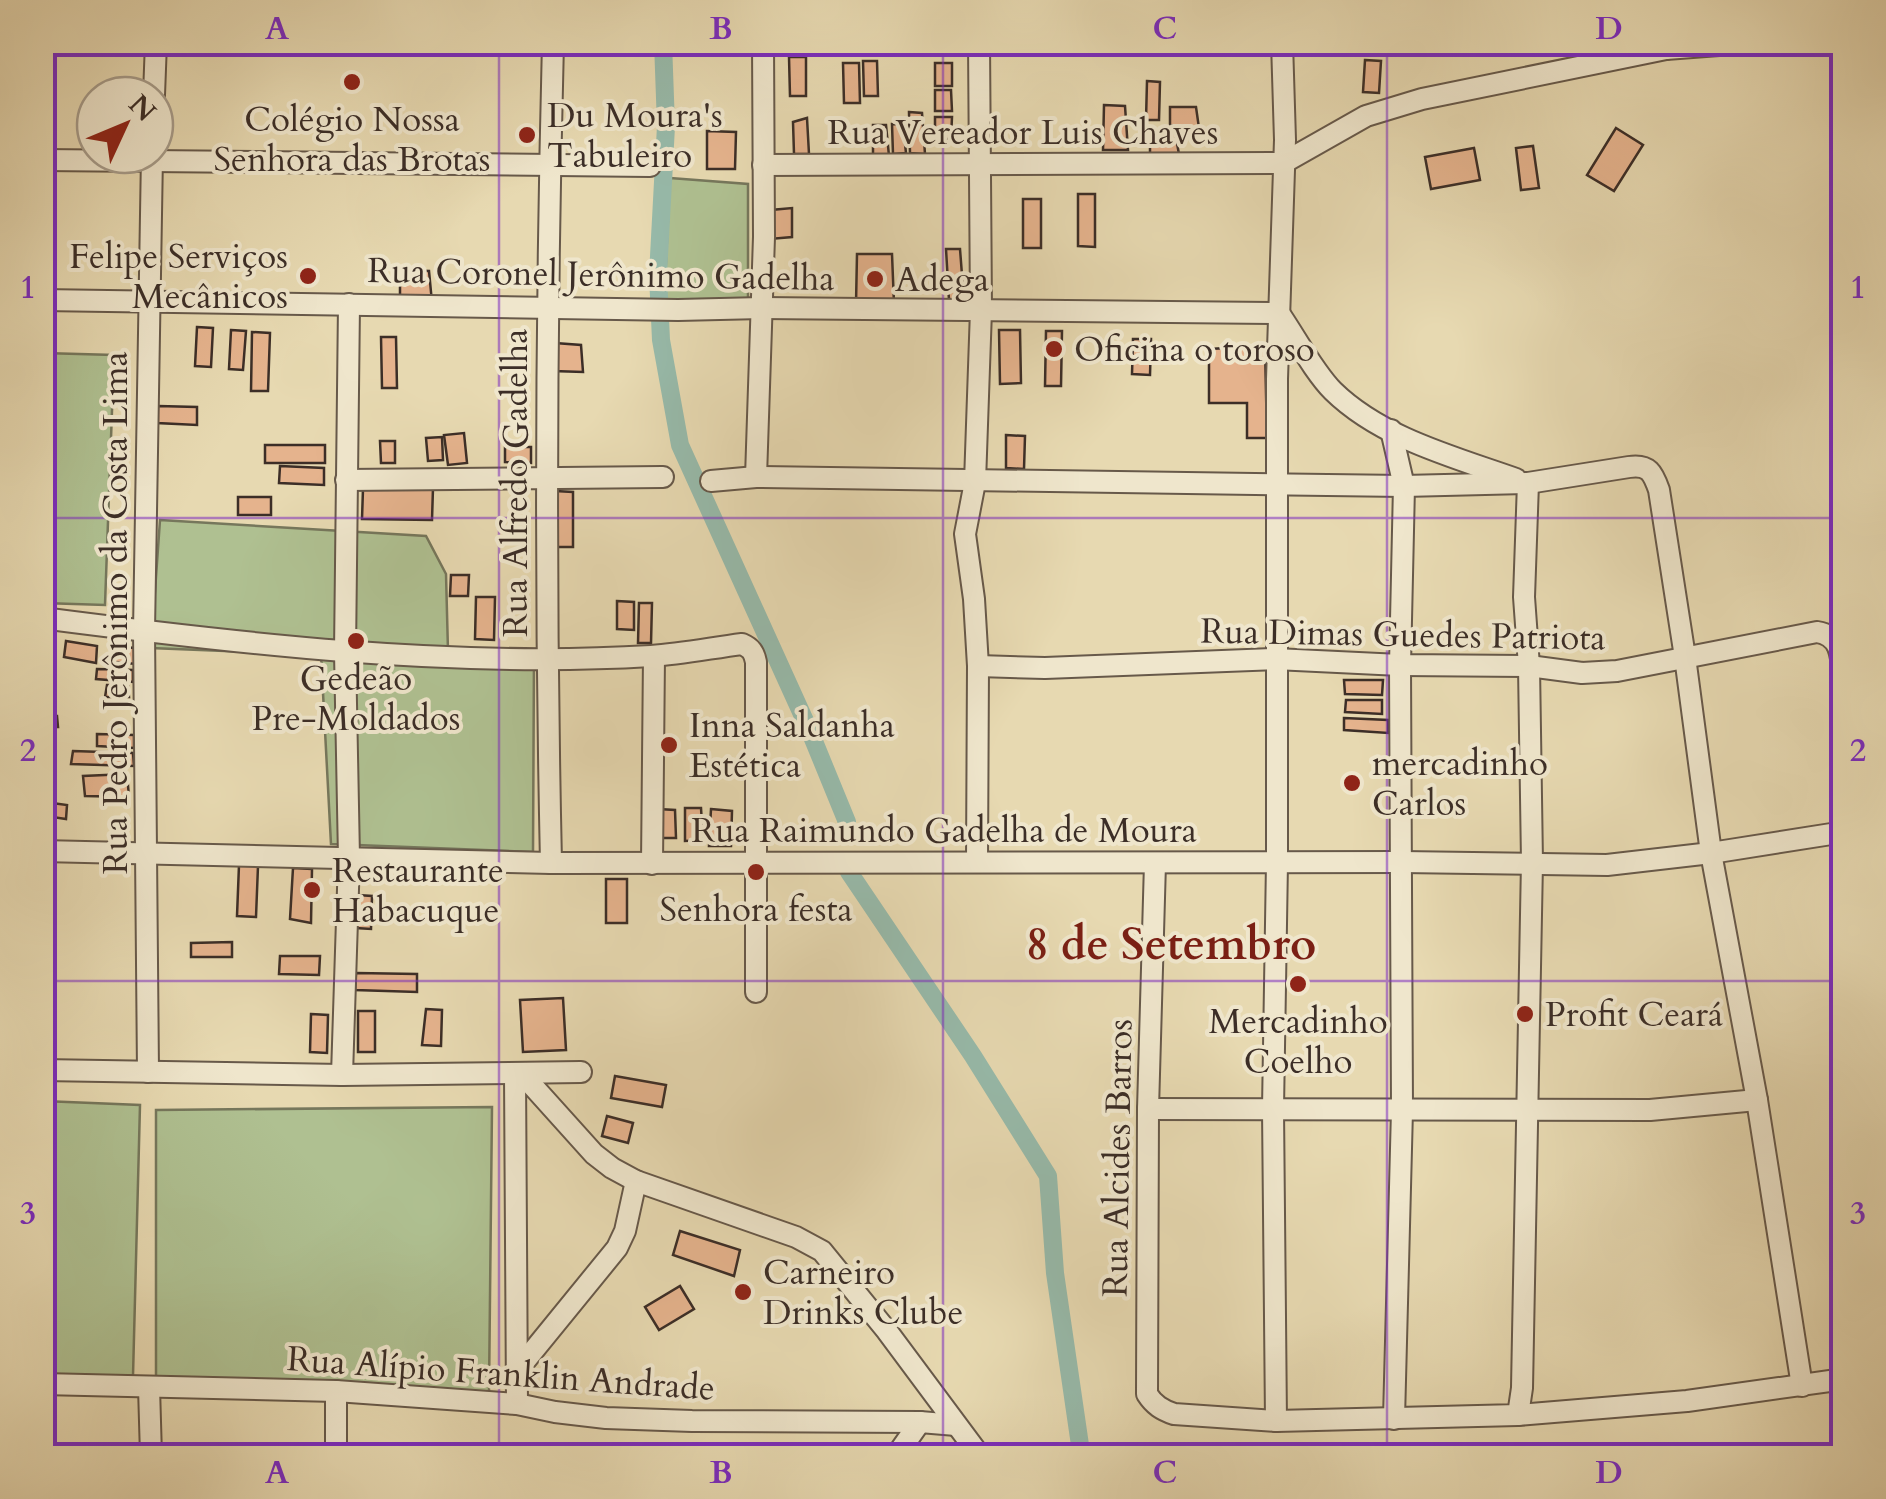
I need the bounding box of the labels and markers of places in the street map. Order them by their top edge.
marker: Colégio Nossa Senhora das Brotas [341,71,363,93]
place label: Du Moura's Tabuleiro [547,92,723,180]
place label: Colégio Nossa Senhora das Brotas [214,96,490,184]
marker: Du Moura's Tabuleiro [516,124,538,146]
place label: Felipe Serviços Mecânicos [69,233,288,321]
place label: Adega [895,256,989,304]
marker: Felipe Serviços Mecânicos [297,265,319,287]
marker: Adega [864,268,886,290]
place label: Oficina o toroso [1074,326,1315,374]
marker: Oficina o toroso [1043,338,1065,360]
marker: Gedeão Pre-Moldados [345,630,367,652]
place label: Gedeão Pre-Moldados [252,655,460,743]
place label: Inna Saldanha Estética [689,702,895,790]
marker: Inna Saldanha Estética [658,734,680,756]
place label: mercadinho Carlos [1372,740,1548,828]
marker: mercadinho Carlos [1341,772,1363,794]
place label: Restaurante Habacuque [332,847,504,935]
marker: Senhora festa [745,861,767,883]
marker: Restaurante Habacuque [301,879,323,901]
place label: Senhora festa [659,886,853,934]
marker: Mercadinho Coelho [1287,973,1309,995]
place label: Profit Ceará [1545,991,1723,1039]
place label: Mercadinho Coelho [1208,998,1388,1086]
marker: Profit Ceará [1514,1003,1536,1025]
place label: Carneiro Drinks Clube [763,1249,963,1337]
marker: Carneiro Drinks Clube [732,1281,754,1303]

